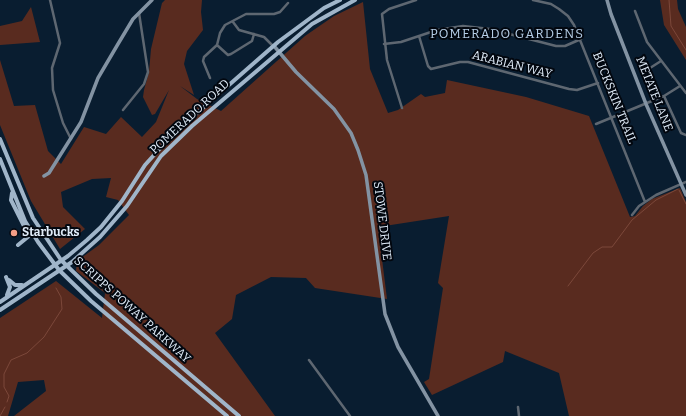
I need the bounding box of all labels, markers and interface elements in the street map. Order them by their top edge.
district label: POMERADO GARDENS [430,26,584,42]
street label: ARABIAN WAY [471,48,553,82]
street label: BUCKSKIN TRAIL [589,50,639,146]
street label: METATE LANE [632,55,676,133]
street label: POMERADO ROAD [147,77,233,157]
street label: STOWE DRIVE [370,181,394,261]
place label: Starbucks [22,226,79,240]
marker: Starbucks [9,228,19,238]
street label: SCRIPPS POWAY PARKWAY [71,254,193,366]

